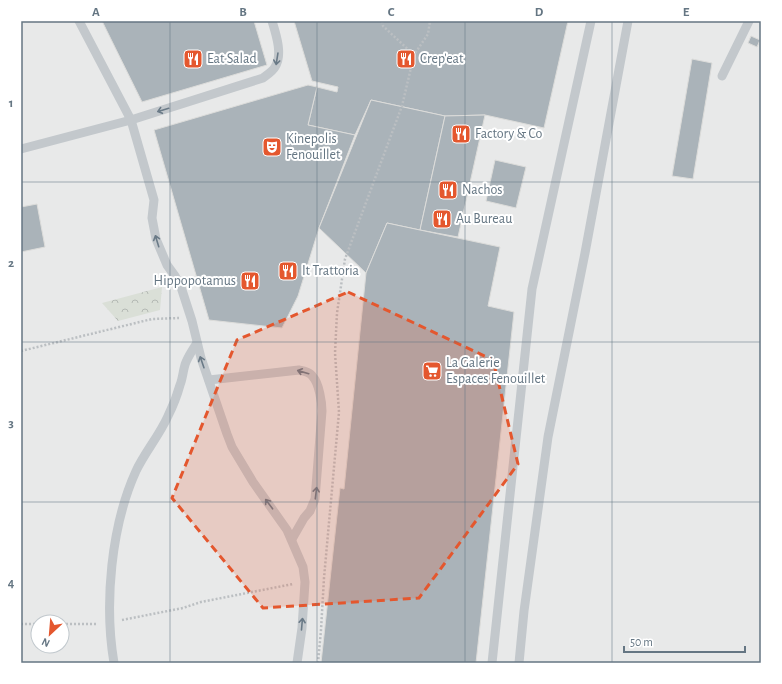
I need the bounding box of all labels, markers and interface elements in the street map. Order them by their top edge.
text: A [92,6,100,19]
text: B [239,6,247,19]
text: C [388,6,395,19]
text: D [535,6,544,19]
text: E [683,6,690,19]
restaurant icon: Eat Salad [182,48,204,70]
restaurant icon: Crep'eat [395,48,417,70]
place label: Eat Salad [207,52,257,66]
one-way arrow [273,52,281,65]
place label: Crep'eat [420,52,464,66]
text: 1 [9,97,13,110]
one-way arrow [157,107,170,114]
restaurant icon: Factory & Co [450,123,472,145]
place label: Factory & Co [475,127,543,141]
place label: Kinepolis Fenouillet [286,132,341,162]
theatre icon: Kinepolis Fenouillet [261,136,283,158]
restaurant icon: Nachos [437,179,459,201]
place label: Nachos [462,183,502,197]
restaurant icon: Au Bureau [431,208,453,230]
place label: Au Bureau [456,212,512,226]
one-way arrow [153,235,161,247]
text: 2 [8,257,14,270]
restaurant icon: It Trattoria [277,260,299,282]
place label: It Trattoria [302,264,360,278]
restaurant icon: Hippopotamus [239,270,261,292]
place label: Hippopotamus [154,274,236,288]
one-way arrow [198,356,206,368]
place label: La Galerie Espaces Fenouillet [446,356,546,386]
supermarket icon: La Galerie Espaces Fenouillet [421,360,443,382]
one-way arrow [296,367,309,375]
text: 3 [8,417,14,430]
one-way arrow [312,487,319,500]
one-way arrow [265,498,273,509]
text: 4 [8,577,15,590]
north arrow [30,614,70,654]
one-way arrow [299,618,306,631]
scale bar [624,628,745,654]
text: N [40,636,52,649]
text: 50 m [630,636,653,648]

